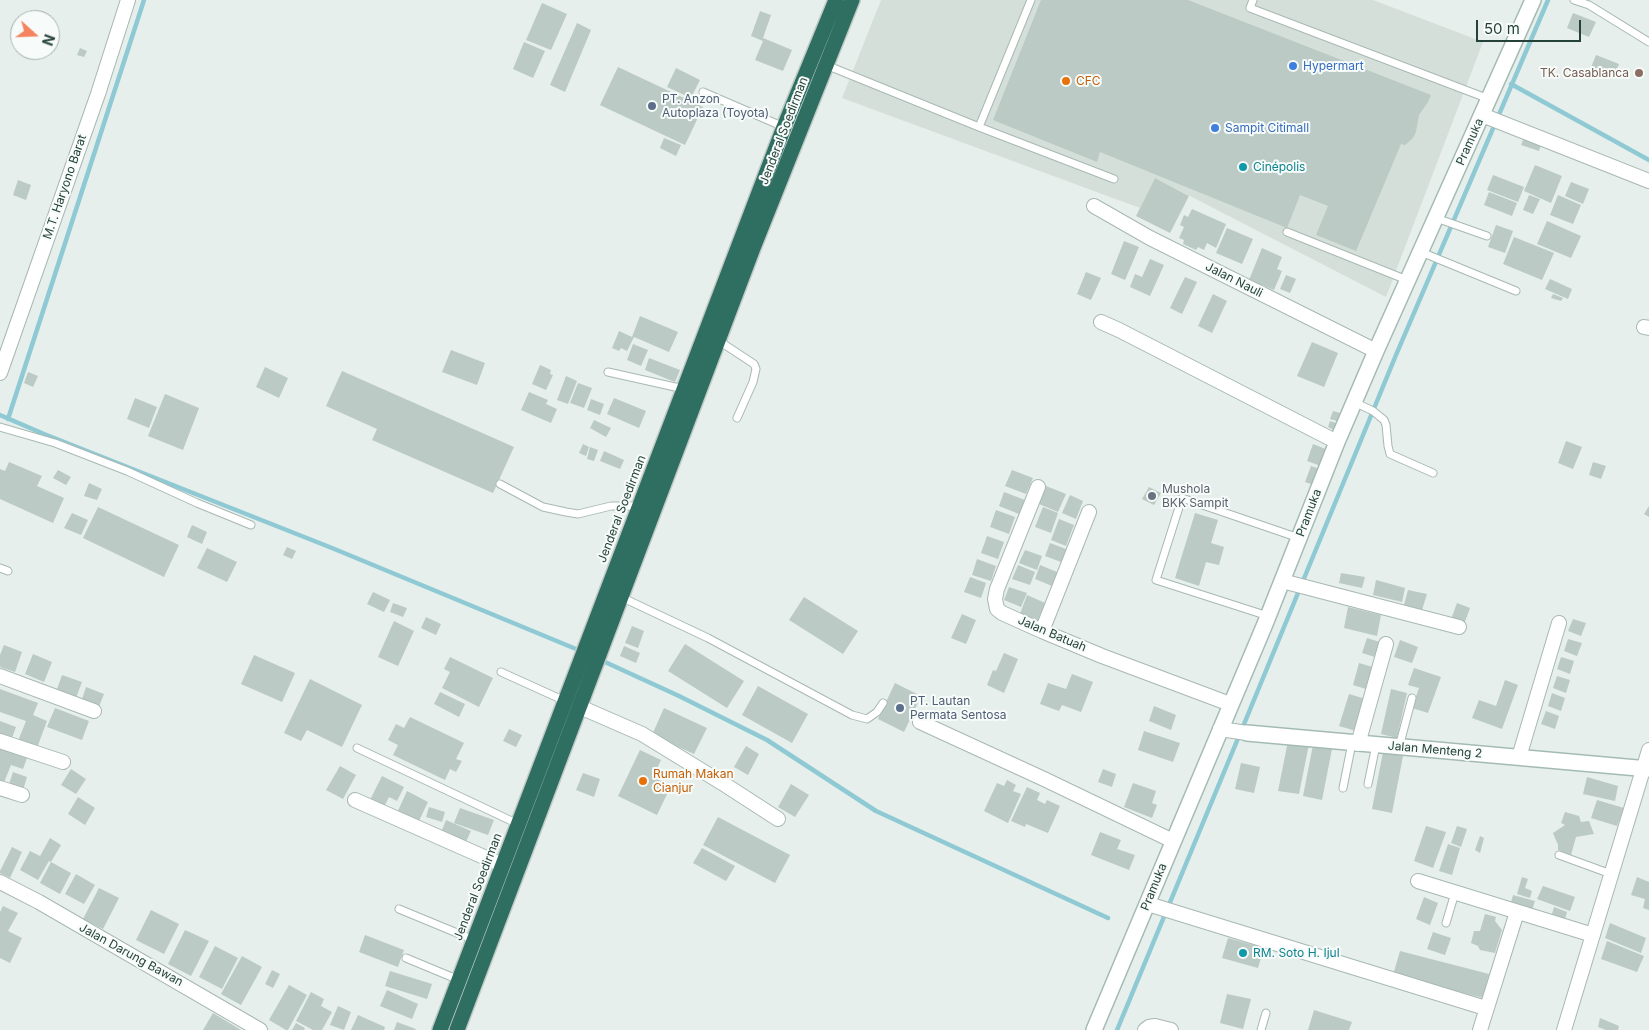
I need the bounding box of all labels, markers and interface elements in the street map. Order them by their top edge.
north arrow [10,10,60,60]
scale bar [1479,10,1584,42]
text: 50 m [1484,19,1520,38]
text: N [39,32,58,48]
place label: Hypermart [1303,59,1364,73]
marker: Hypermart [1287,60,1299,72]
place label: TK. Casablanca [1540,66,1629,80]
marker: TK. Casablanca [1633,67,1645,79]
place label: CFC [1076,74,1101,88]
street label: Jenderal Soedirman [757,75,811,187]
marker: CFC [1060,75,1072,87]
place label: PT. Anzon Autoplaza (Toyota) [662,92,769,120]
marker: PT. Anzon Autoplaza (Toyota) [646,100,658,112]
street label: Pramuka [1453,116,1487,168]
place label: Sampit Citimall [1225,121,1309,135]
marker: Sampit Citimall [1209,122,1221,134]
street label: M.T. Haryono Barat [40,133,90,241]
place label: Cinépolis [1253,160,1305,174]
marker: Cinépolis [1237,161,1249,173]
street label: Jalan Nauli [1203,259,1265,301]
street label: Jenderal Soedirman [595,453,649,565]
place label: Mushola BKK Sampit [1162,482,1228,510]
street label: Pramuka [1293,487,1325,539]
marker: Mushola BKK Sampit [1146,490,1158,502]
street label: Jalan Batuah [1016,613,1088,655]
place label: PT. Lautan Permata Sentosa [910,694,1007,722]
marker: PT. Lautan Permata Sentosa [894,702,906,714]
street label: Jalan Menteng 2 [1387,739,1483,761]
place label: Rumah Makan Cianjur [653,767,734,795]
marker: Rumah Makan Cianjur [637,775,649,787]
street label: Jenderal Soedirman [451,831,505,943]
street label: Pramuka [1138,861,1170,913]
street label: Jalan Darung Bawan [76,920,186,990]
place label: RM. Soto H. Ijul [1253,946,1340,960]
marker: RM. Soto H. Ijul [1237,947,1249,959]

